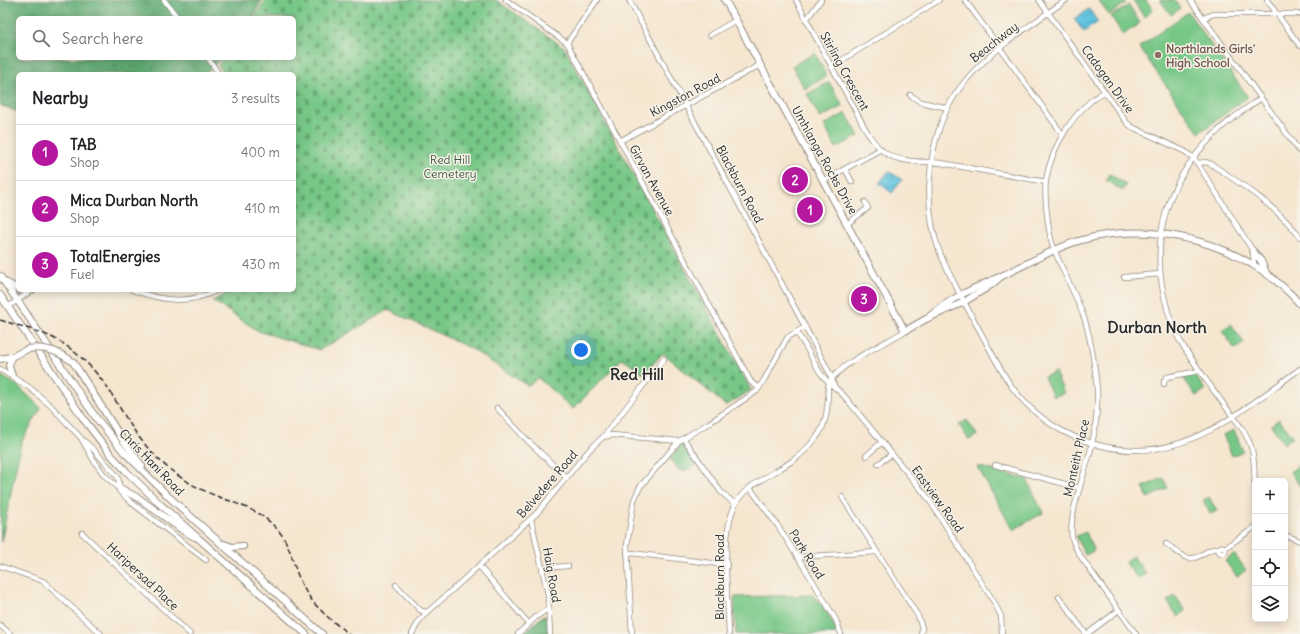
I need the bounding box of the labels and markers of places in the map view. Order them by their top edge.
place label: Northlands Girls' High School [1166,41,1255,71]
marker: Northlands Girls' High School [1153,50,1163,60]
pin: 2 [782,165,808,195]
pin: 1 [797,195,823,225]
pin: 3 [851,284,877,314]

